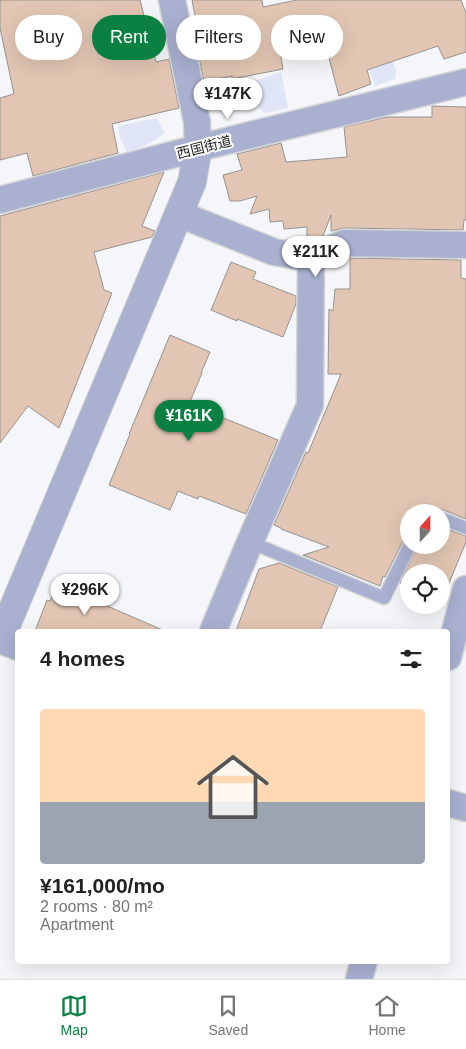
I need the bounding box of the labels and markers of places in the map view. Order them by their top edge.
pin: ¥147K [193,78,263,120]
pin: ¥211K [281,236,351,278]
pin: ¥161K [154,400,224,442]
pin: ¥296K [50,574,120,616]

